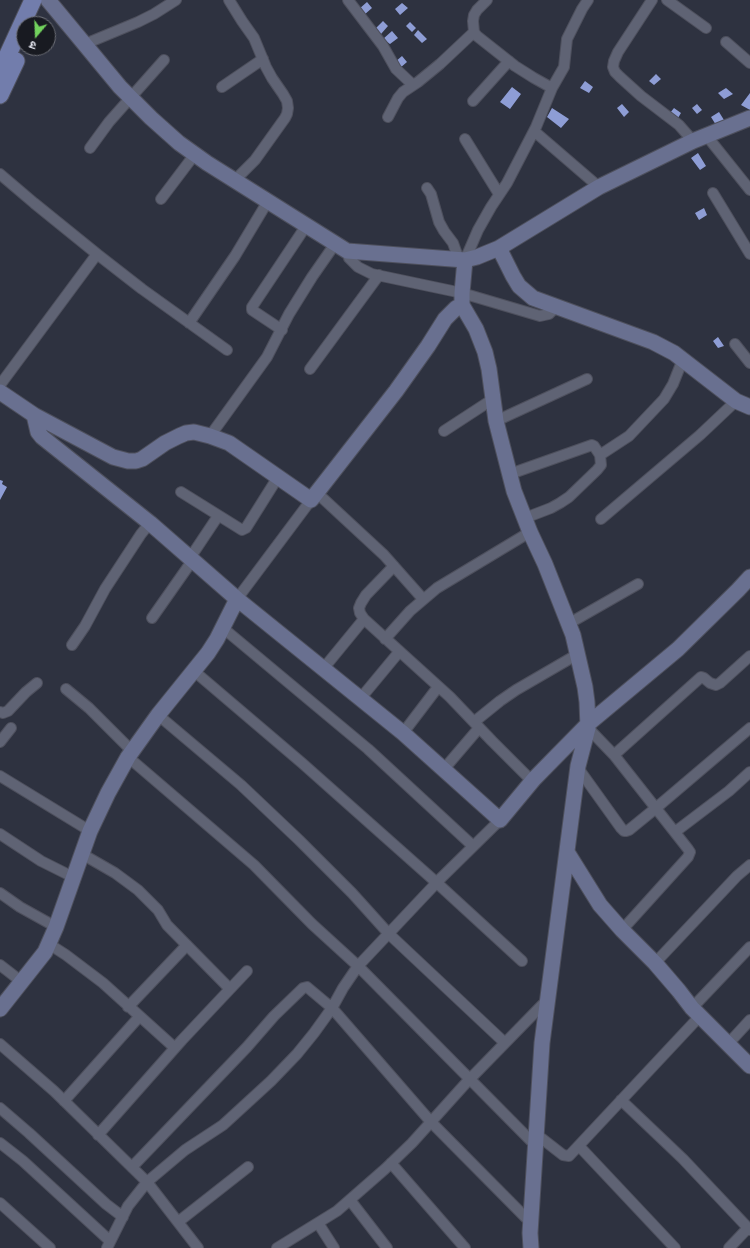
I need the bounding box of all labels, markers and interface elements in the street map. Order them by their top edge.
north arrow [16,16,56,56]
text: उ [27,38,38,55]

